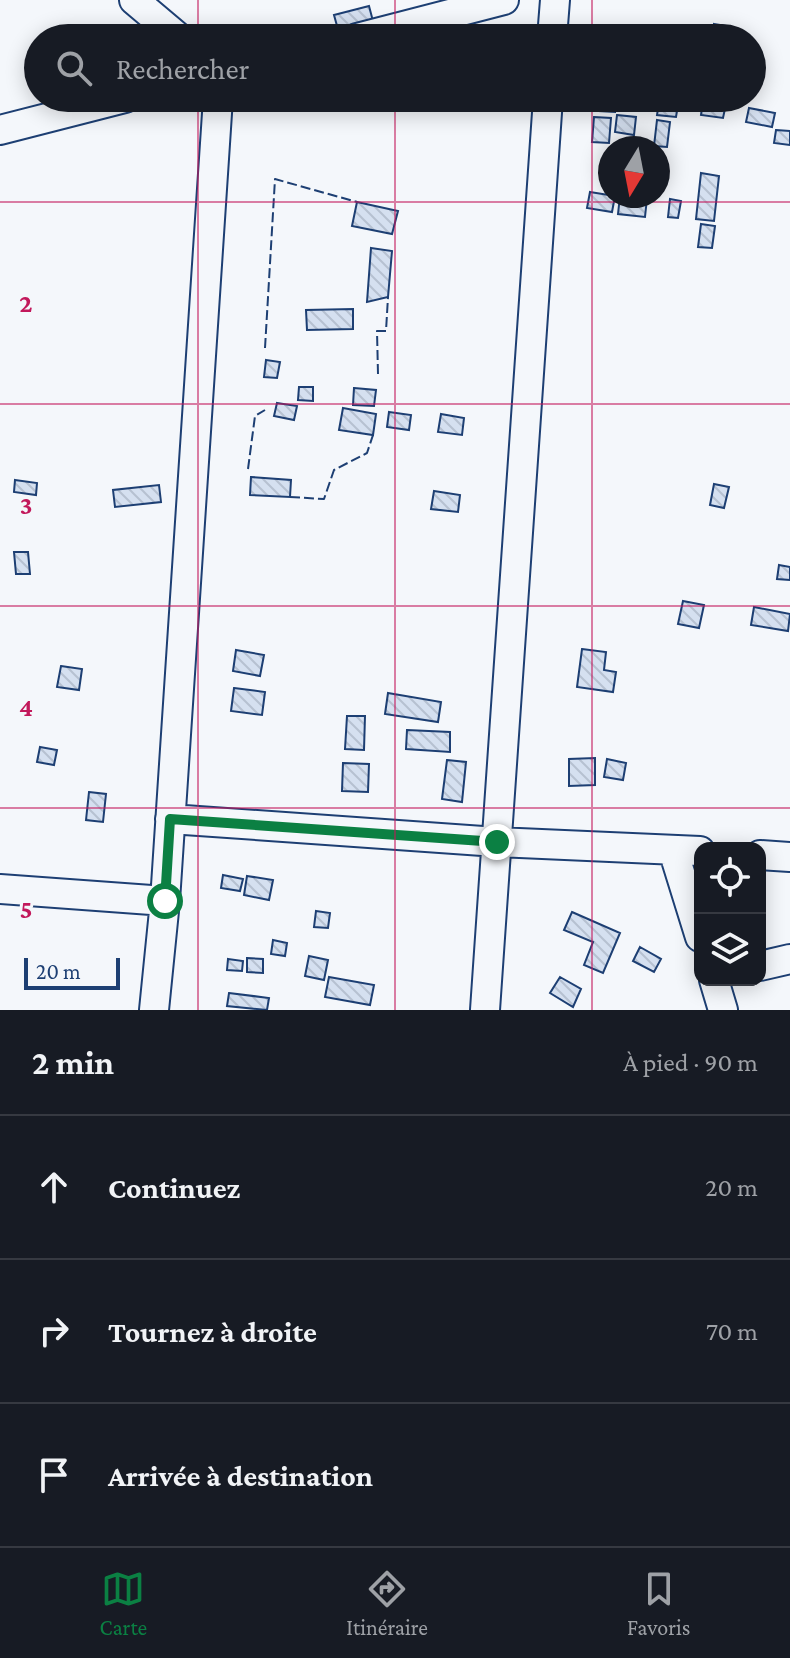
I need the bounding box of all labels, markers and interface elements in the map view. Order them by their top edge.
search box [24,24,766,112]
icon: search [52,46,96,90]
text: Rechercher [116,52,249,85]
north arrow [598,136,670,208]
text: 2 [19,289,33,318]
text: 3 [20,491,32,520]
text: 4 [19,693,33,722]
route end [479,824,515,860]
map controls [694,842,766,986]
button: locate [694,842,766,914]
route start [147,883,183,919]
text: 5 [20,895,32,924]
button: layers [694,914,766,986]
scale bar [24,954,120,990]
text: 20 m [36,959,81,984]
text: 2 min [32,1044,114,1081]
text: À pied · 90 m [623,1048,758,1077]
icon: ahead [32,1165,76,1209]
text: Continuez [108,1171,240,1204]
text: 20 m [705,1173,758,1202]
icon: right [32,1309,76,1353]
text: Tournez à droite [108,1315,317,1348]
text: 70 m [706,1317,758,1346]
icon: arrive [32,1453,76,1497]
text: Arrivée à destination [108,1459,373,1492]
tab: Carte [100,1567,147,1640]
tab: Itinéraire [346,1567,428,1640]
tab: Favoris [627,1567,690,1640]

